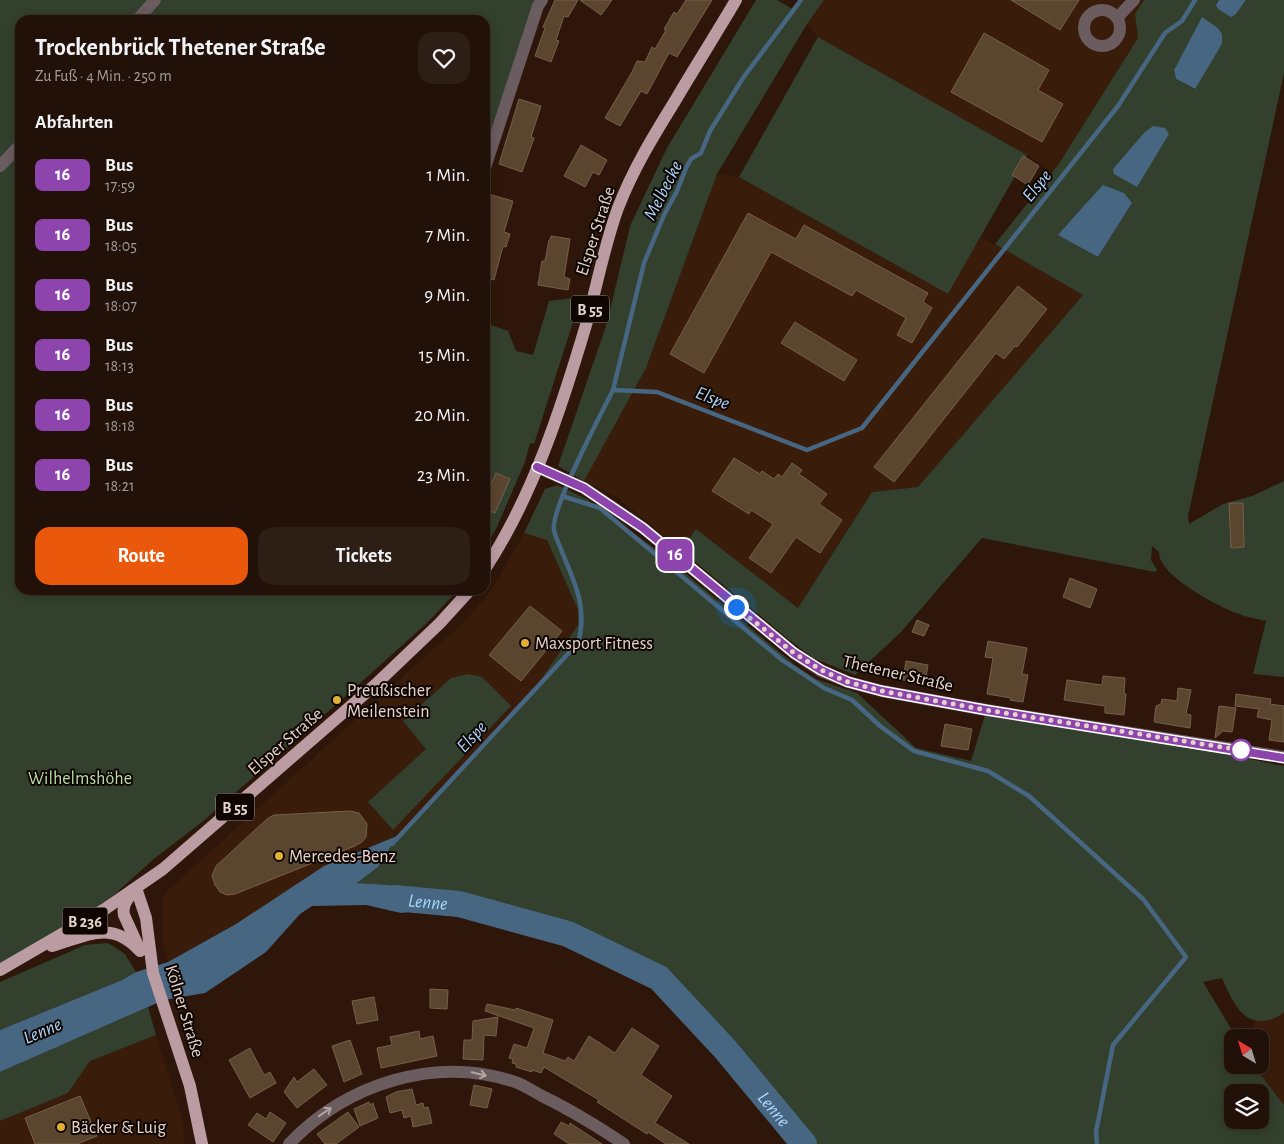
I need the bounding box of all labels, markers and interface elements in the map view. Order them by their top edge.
button: heart [418,32,470,84]
text: Trockenbrück Thetener Straße [35,36,326,60]
text: Zu Fuß · 4 Min. · 250 m [35,68,172,84]
text: Abfahrten [35,113,113,132]
text: Bus [105,156,133,175]
water label: Melbecke [640,158,686,223]
text: 16 [55,166,70,184]
text: 1 Min. [427,166,470,185]
water label: Elspe [1019,166,1056,205]
text: 17:59 [105,178,135,194]
street label: Elsper Straße [573,185,619,278]
text: Bus [105,216,133,235]
text: 16 [55,226,70,244]
text: 7 Min. [425,226,470,245]
text: 18:05 [105,238,137,254]
text: Bus [105,276,133,295]
text: 16 [55,286,70,304]
text: 9 Min. [424,286,470,305]
road number: B 55 [571,296,609,322]
text: 18:07 [105,298,137,314]
text: Bus [105,336,133,355]
text: 16 [55,346,70,364]
text: 15 Min. [419,346,470,365]
text: 18:13 [105,358,134,374]
water label: Elspe [693,383,732,414]
text: Bus [105,396,133,415]
text: 16 [55,406,70,424]
text: 20 Min. [414,406,470,425]
text: 18:18 [105,418,135,434]
text: Bus [105,456,133,475]
text: 16 [55,466,70,484]
text: 23 Min. [417,466,470,485]
text: 18:21 [105,478,135,494]
button: Route [35,527,248,585]
button: Tickets [258,527,470,585]
line badge: 16 [652,539,698,571]
text: 16 [667,546,683,564]
your location [724,595,749,620]
place label: Maxsport Fitness [535,635,653,653]
marker: Maxsport Fitness [519,637,531,649]
street label: Thetener Straße [841,653,955,695]
place label: Preußischer Meilenstein [347,682,431,721]
marker: Preußischer Meilenstein [331,694,343,706]
street label: Elsper Straße [245,705,326,779]
water label: Elspe [453,718,491,756]
unlabelled marker [1230,739,1252,761]
park label: Wilhelmshöhe [28,770,132,788]
road number: B 55 [216,794,254,820]
place label: Mercedes-Benz [289,848,396,866]
marker: Mercedes-Benz [273,850,285,862]
water label: Lenne [407,891,448,914]
road number: B 236 [62,908,108,934]
street label: Kölner Straße [161,963,207,1060]
water label: Lenne [21,1015,64,1048]
north arrow [1224,1029,1269,1074]
map controls [1224,1029,1269,1129]
one-way arrow [471,1070,487,1079]
button: layers [1224,1084,1269,1129]
water label: Lenne [754,1088,793,1131]
one-way arrow [318,1107,332,1117]
place label: Bäcker & Luig [71,1119,166,1137]
marker: Bäcker & Luig [55,1121,67,1133]

